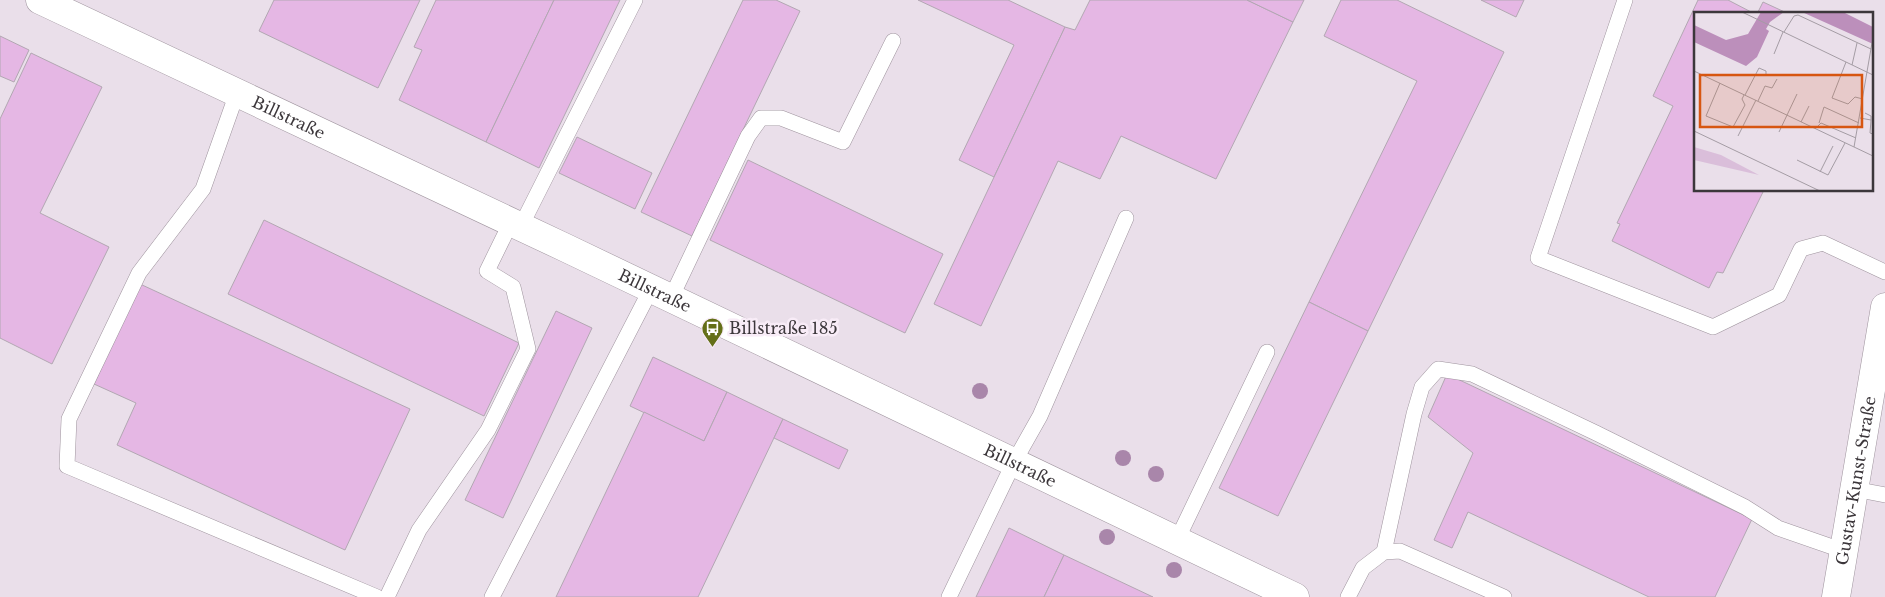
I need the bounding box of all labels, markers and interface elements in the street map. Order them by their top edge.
inset map [1694,12,1872,191]
street label: Billstraße [249,92,328,143]
street label: Billstraße [615,265,694,316]
bus stop icon: Billstraße 185 [701,316,725,347]
place label: Billstraße 185 [729,318,838,338]
street label: Gustav-Kunst-Straße [1832,395,1880,567]
street label: Billstraße [981,440,1060,491]

